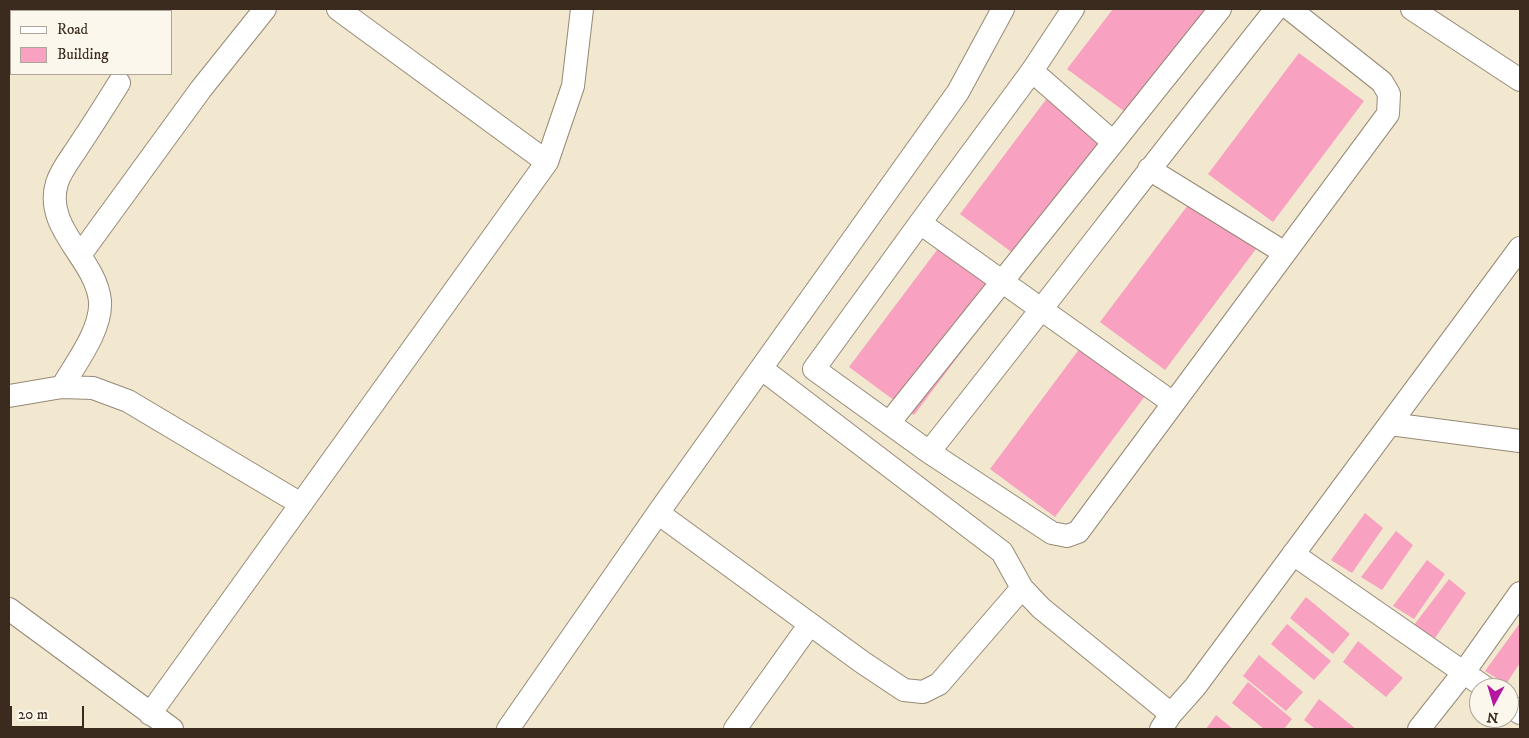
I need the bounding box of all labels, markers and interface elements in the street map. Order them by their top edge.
legend [10,10,172,75]
text: Road [57,20,88,39]
text: Building [57,45,109,64]
north arrow [1469,678,1519,728]
scale bar [12,696,86,728]
text: 20 m [18,705,48,724]
text: N [1486,707,1499,726]

